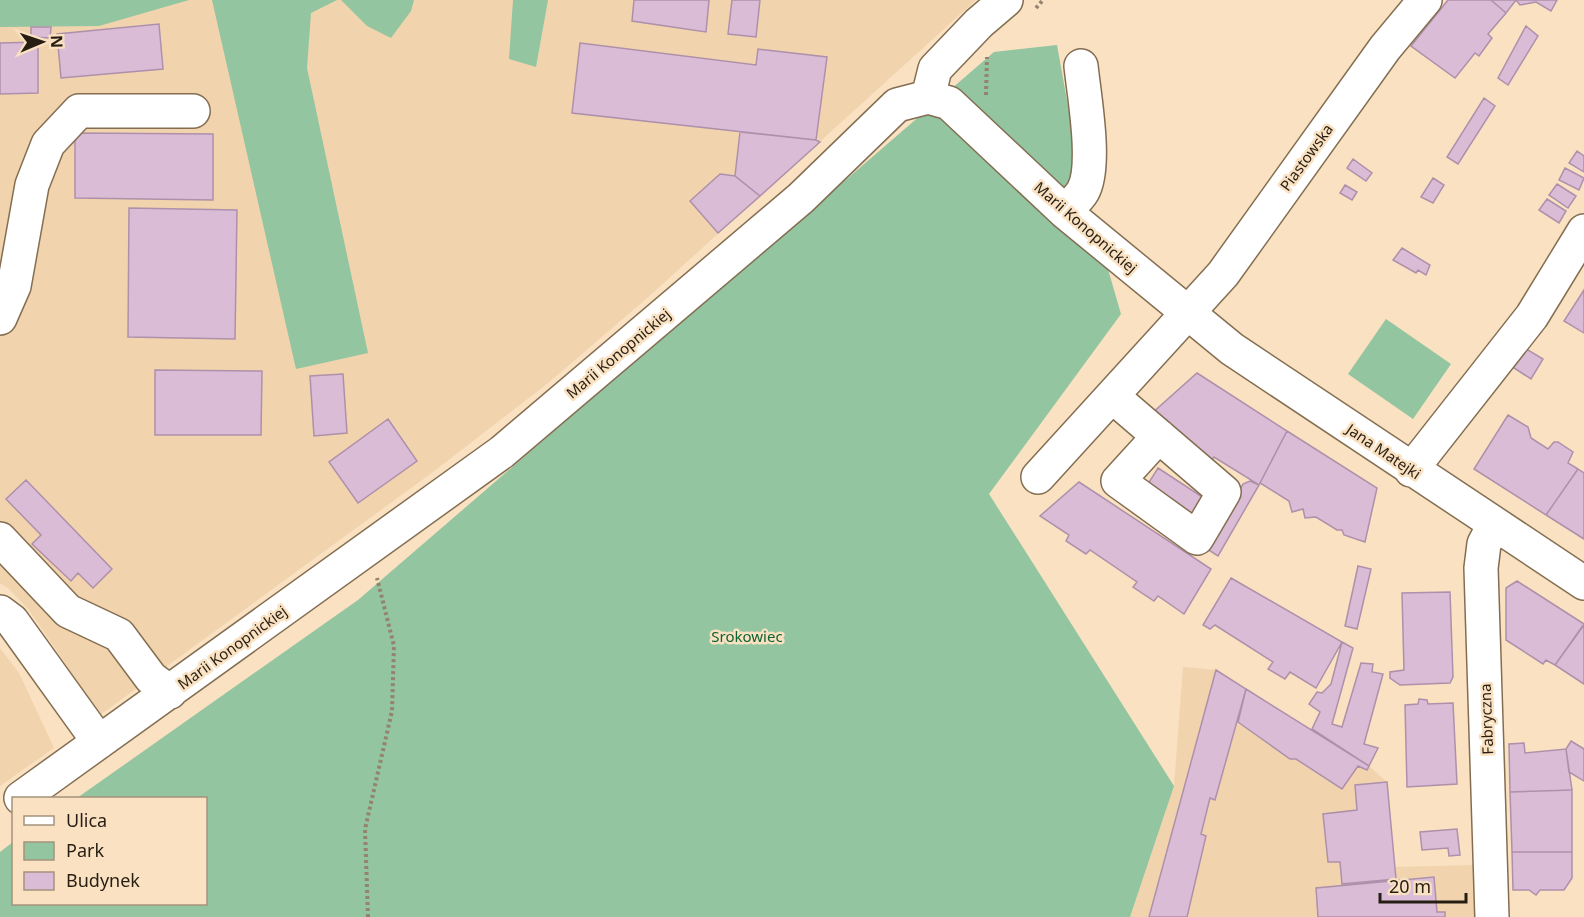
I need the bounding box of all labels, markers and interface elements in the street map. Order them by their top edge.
north arrow [12,12,72,72]
text: N [46,35,68,48]
street label: Piastowska [1275,120,1337,194]
street label: Marii Konopnickiej [1030,177,1142,277]
street label: Marii Konopnickiej [562,303,674,403]
street label: Jana Matejki [1341,418,1425,483]
street label: Marii Konopnickiej [173,601,291,693]
park label: Srokowiec [711,626,783,646]
street label: Fabryczna [1475,683,1497,755]
legend [12,797,207,905]
text: Ulica [66,808,107,832]
text: Park [66,838,104,862]
scale bar [1380,866,1466,904]
text: Budynek [66,868,140,892]
text: 20 m [1389,874,1431,898]

